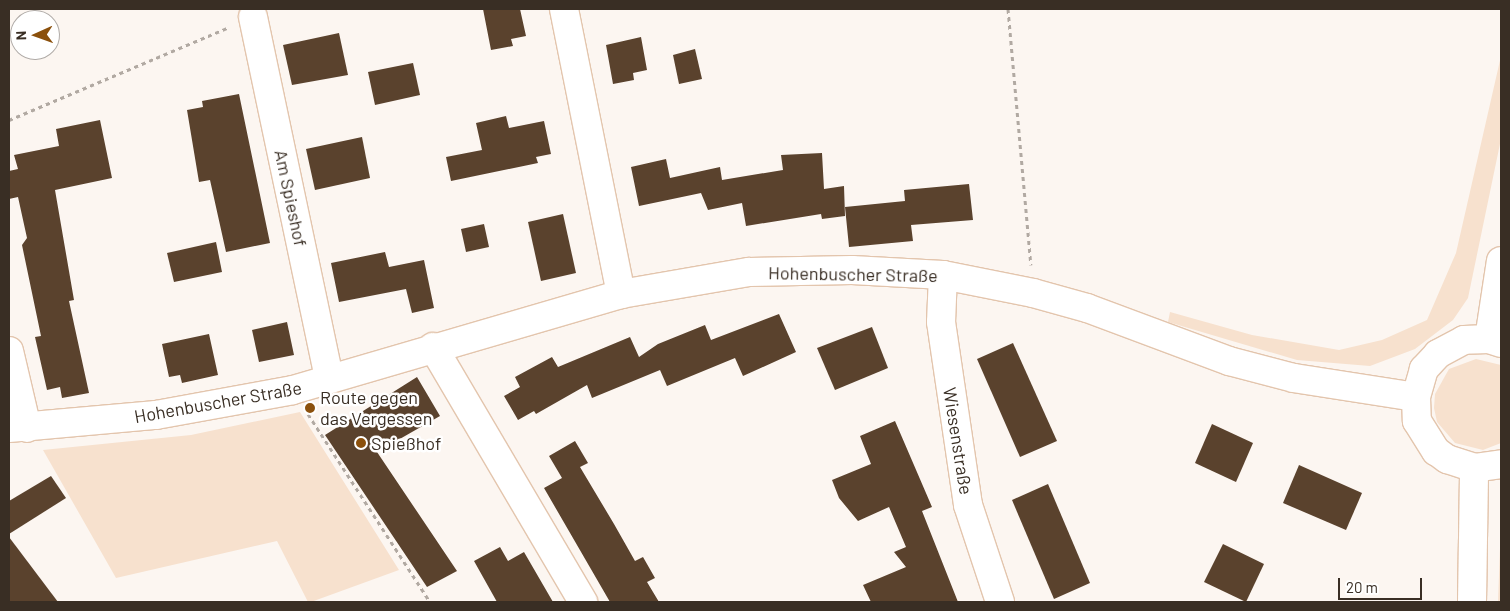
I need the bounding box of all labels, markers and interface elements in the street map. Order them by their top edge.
north arrow [10,10,60,60]
text: N [12,31,29,40]
street label: Am Spieshof [270,148,312,248]
street label: Hohenbuscher Straße [768,262,938,286]
street label: Hohenbuscher Straße [133,377,303,427]
street label: Wiesenstraße [939,386,977,496]
place label: Route gegen das Vergessen [320,387,432,429]
marker: Route gegen das Vergessen [304,402,316,414]
place label: Spießhof [371,432,441,454]
marker: Spießhof [355,437,367,449]
scale bar [1340,568,1424,600]
text: 20 m [1346,578,1378,596]

